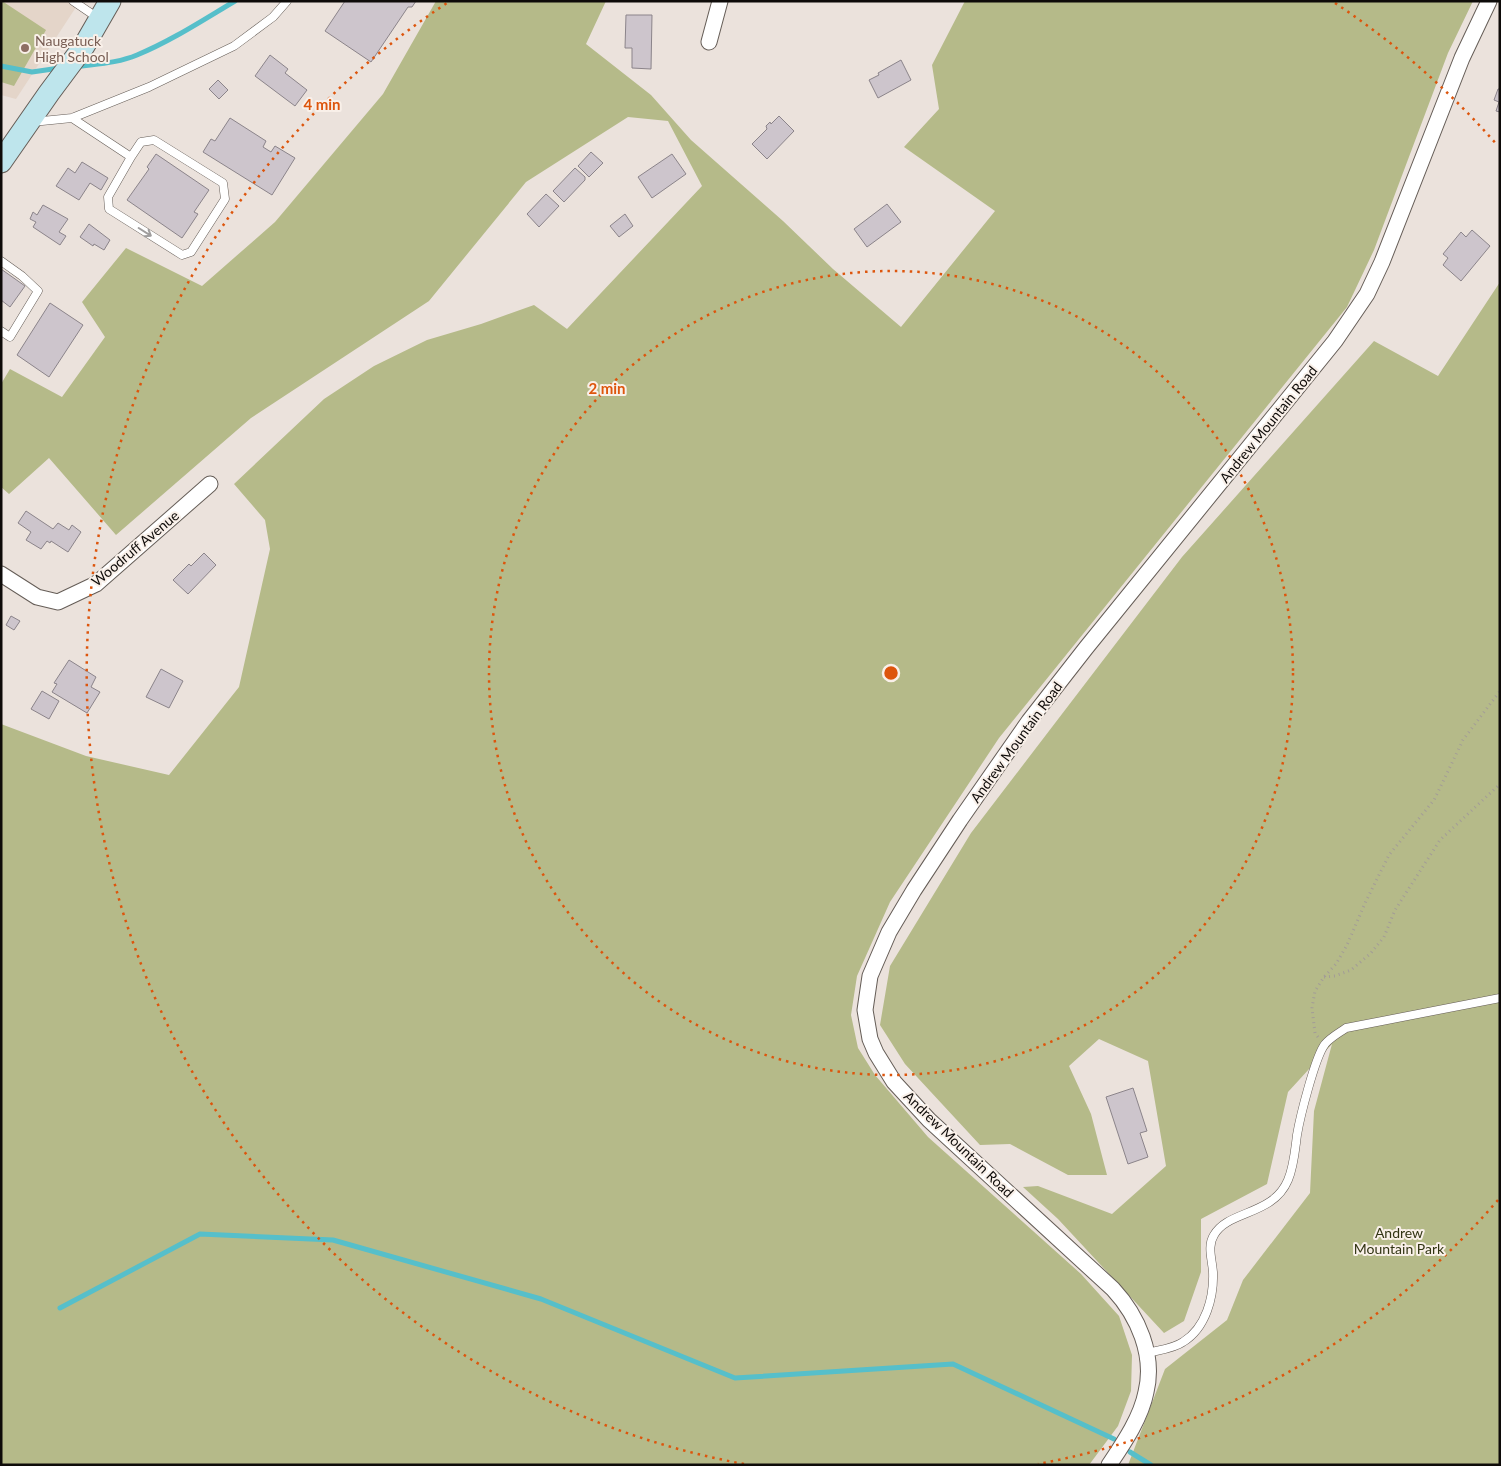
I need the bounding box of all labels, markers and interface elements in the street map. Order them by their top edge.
place label: Naugatuck High School [35,32,109,65]
marker: Naugatuck High School [19,42,31,54]
text: 4 min [303,95,341,113]
one-way arrow [138,227,152,237]
street label: Andrew Mountain Road [1216,362,1320,486]
text: 2 min [588,379,626,397]
street label: Woodruff Avenue [88,507,182,589]
centre of rings [882,664,900,682]
street label: Andrew Mountain Road [966,678,1066,806]
street label: Andrew Mountain Road [901,1087,1017,1201]
park label: Andrew Mountain Park [1354,1224,1445,1257]

